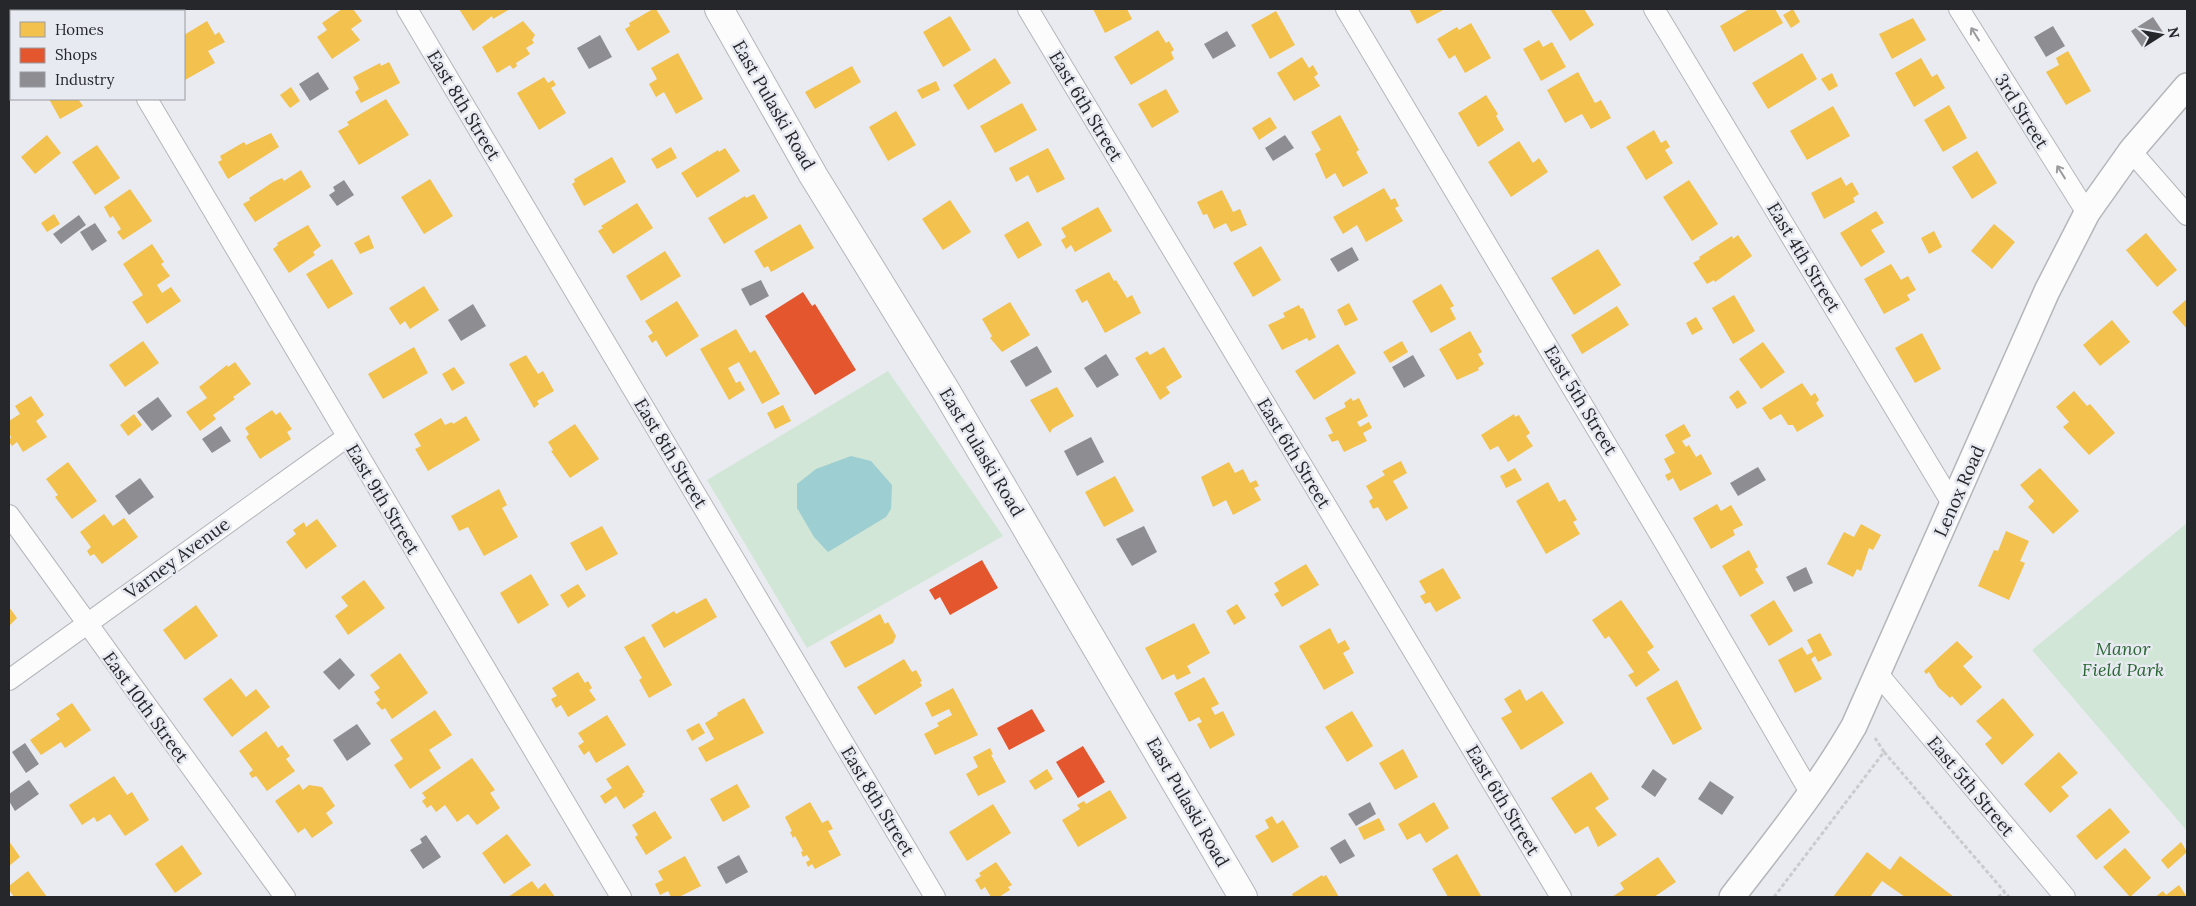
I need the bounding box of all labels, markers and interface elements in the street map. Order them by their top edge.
legend [10,10,185,100]
north arrow [2136,10,2186,60]
text: Homes [55,20,104,39]
text: N [2164,25,2184,40]
one-way arrow [1969,28,1979,42]
street label: East Pulaski Road [728,36,821,174]
text: Shops [55,45,97,64]
street label: East 8th Street [422,46,506,164]
street label: East 6th Street [1044,47,1128,165]
street label: 3rd Street [1990,69,2054,153]
text: Industry [55,70,114,89]
one-way arrow [2055,165,2066,179]
street label: East 4th Street [1762,198,1846,316]
street label: East 5th Street [1539,341,1623,459]
street label: East Pulaski Road [935,384,1030,521]
street label: East 8th Street [629,394,713,512]
street label: East 6th Street [1252,394,1336,512]
street label: East 9th Street [341,440,425,558]
street label: Lenox Road [1929,442,1989,540]
street label: Varney Avenue [119,512,234,604]
park label: Manor Field Park [2082,637,2164,681]
street label: East 10th Street [98,647,194,767]
street label: East 5th Street [1922,731,2020,841]
street label: East Pulaski Road [1142,733,1235,871]
street label: East 6th Street [1461,741,1545,859]
street label: East 8th Street [836,742,920,860]

